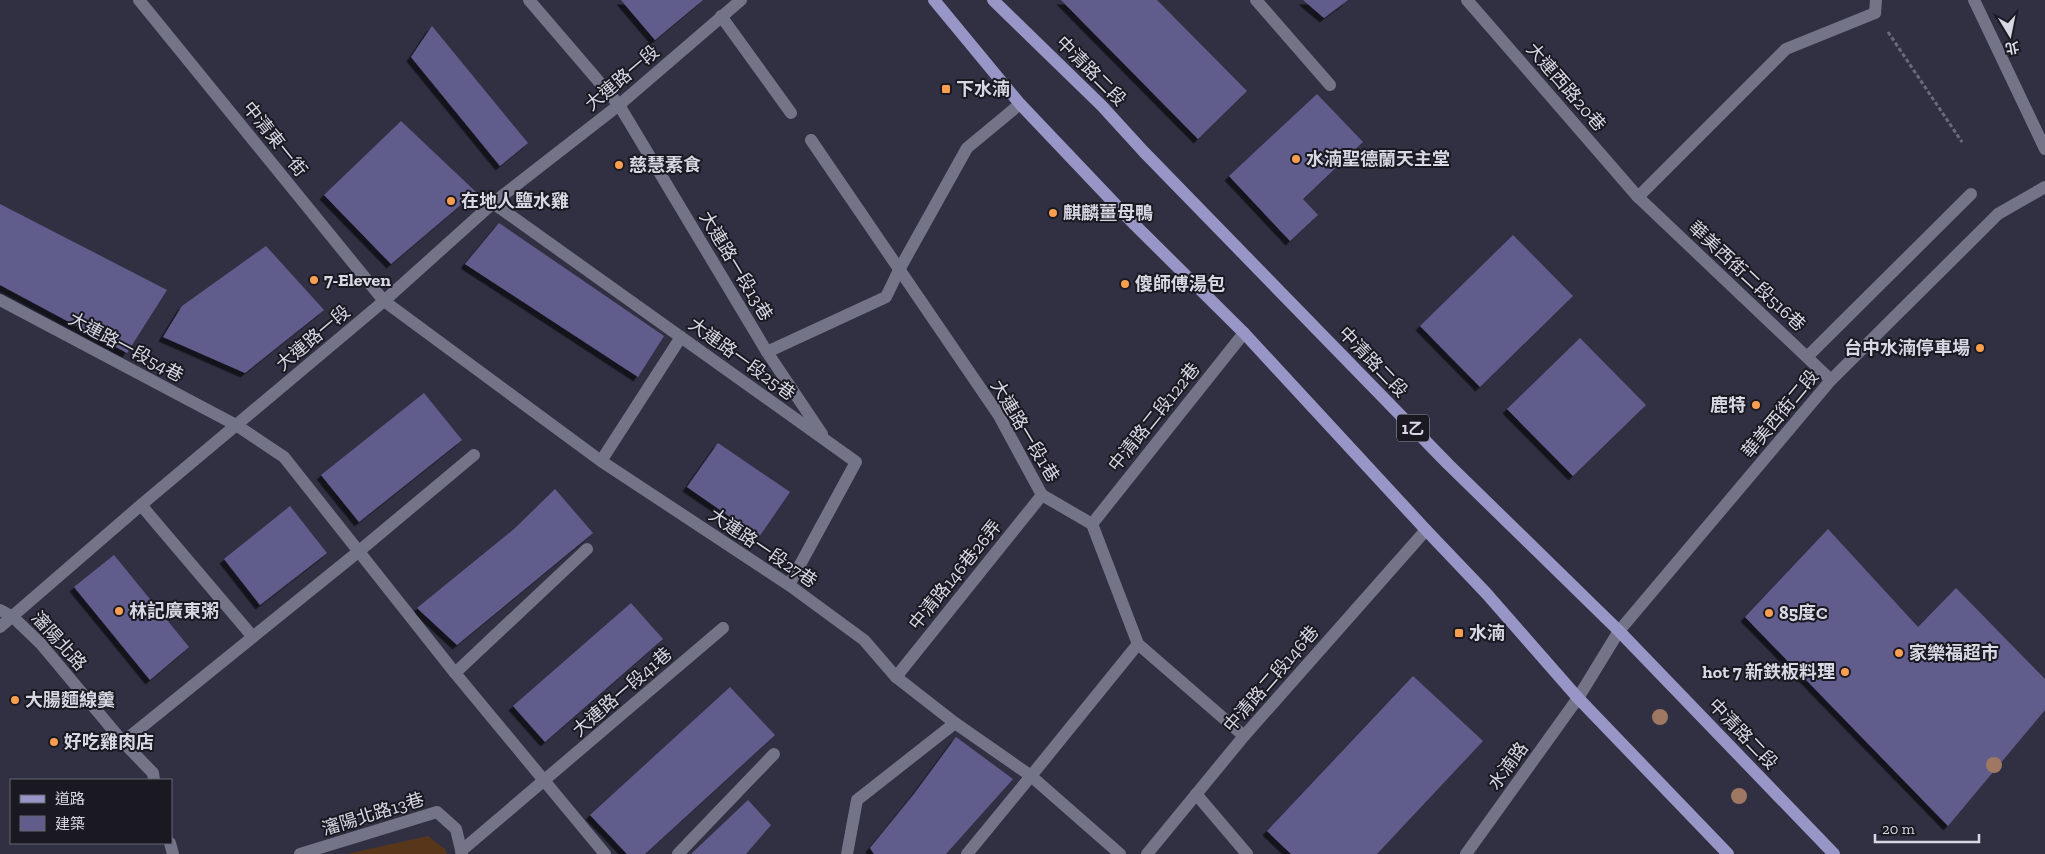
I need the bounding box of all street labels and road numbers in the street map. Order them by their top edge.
street label: 中清路二段 [1051,31,1131,111]
street label: 大連西路20巷 [1522,38,1610,136]
street label: 大連路一段 [580,41,664,115]
street label: 中清東一街 [238,97,312,181]
street label: 大連路一段13巷 [695,207,777,325]
street label: 華美西街二段516巷 [1684,216,1810,336]
street label: 大連路一段 [271,301,355,375]
street label: 大連路一段54巷 [65,307,187,387]
street label: 大連路一段25巷 [684,313,800,405]
street label: 中清路二段 [1334,322,1412,402]
street label: 中清路二段122巷 [1103,358,1205,476]
street label: 華美西街二段 [1737,366,1823,462]
street label: 大連路一段1巷 [986,376,1064,486]
road number: 1乙 [1397,414,1429,442]
street label: 大連路一段27巷 [705,504,821,592]
street label: 中清路146巷26弄 [904,516,1006,634]
street label: 瀋陽北路 [27,607,91,675]
street label: 中清路二段146巷 [1219,621,1323,737]
street label: 大連路一段41巷 [568,643,676,741]
street label: 中清路二段 [1704,694,1782,774]
street label: 水湳路 [1483,738,1533,794]
street label: 瀋陽北路13巷 [319,788,427,840]

